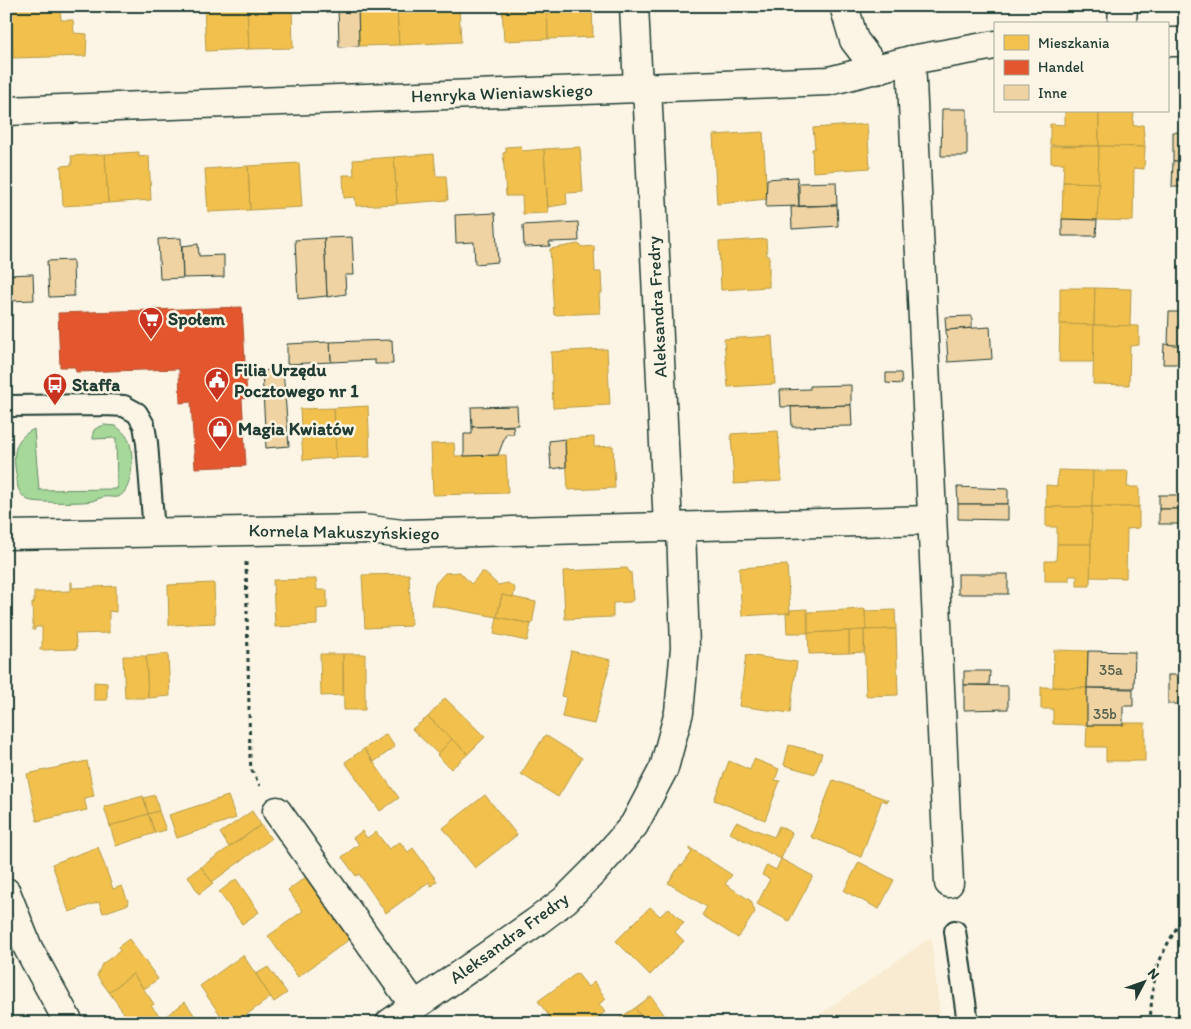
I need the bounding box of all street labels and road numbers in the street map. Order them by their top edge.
street label: Henryka Wieniawskiego [411,79,593,107]
street label: Aleksandra Fredry [642,235,672,378]
street label: Kornela Makuszyńskiego [248,519,440,545]
street label: Aleksandra Fredry [445,887,573,989]

